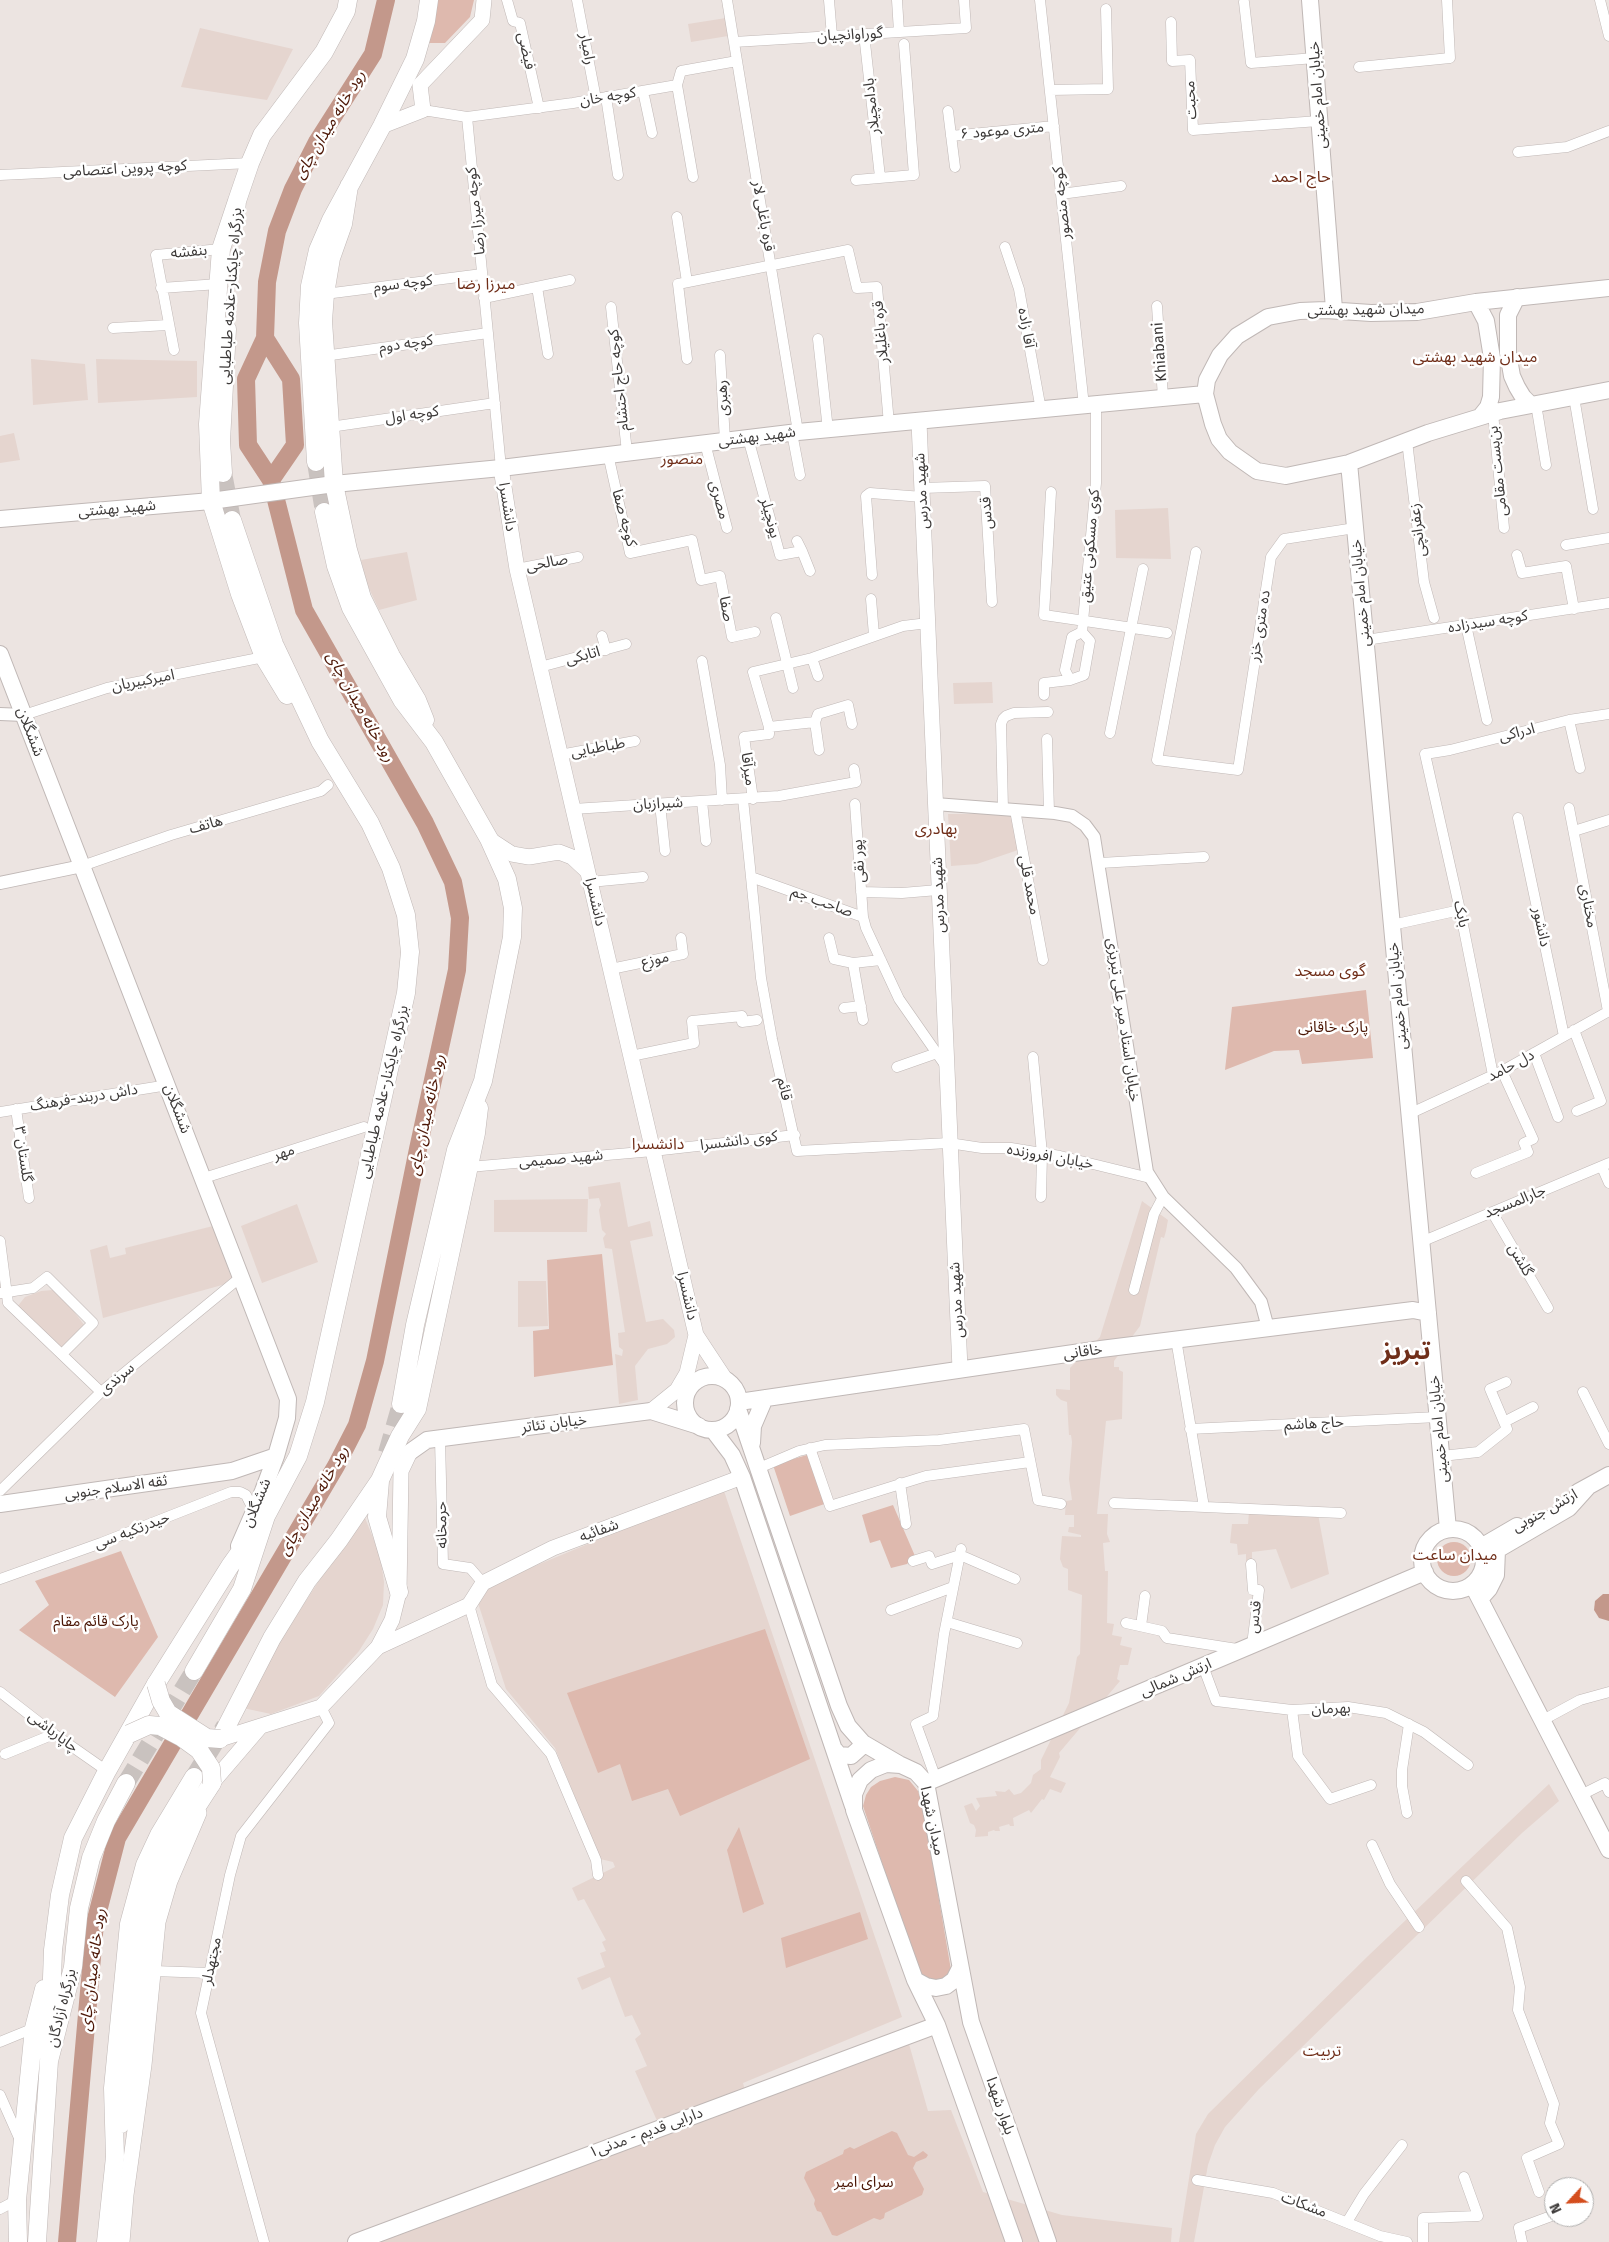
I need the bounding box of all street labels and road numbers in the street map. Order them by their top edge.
street label: گوراوانچیان [817,24,883,46]
street label: فیضی [513,31,539,71]
street label: رامیار [575,32,599,66]
street label: خیابان امام خمینی [1305,41,1331,149]
street label: بادامچیلار [860,77,884,135]
street label: محبت [1181,80,1201,120]
street label: کوچه خان [579,84,637,110]
street label: ۶ متری موعود [959,118,1045,144]
street label: کوچه پروین اعتصامی [63,157,187,181]
street label: کوچه میرزا رضا [462,166,490,256]
street label: کوچه منصور [1049,166,1075,240]
street label: قره باغلی لار [748,179,778,253]
street label: بزرگراه چایکنار-علامه طباطبایی [216,207,246,385]
street label: بنفشه [170,241,208,263]
street label: کوچه سوم [372,271,434,297]
street label: قره باغلیلار [869,300,893,364]
street label: میدان شهید بهشتی [1307,300,1425,320]
street label: آقا زاده [1014,306,1038,350]
street label: Khiabani [1149,321,1171,383]
street label: کوچه حاج احتشام [605,328,633,432]
street label: کوچه دوم [378,331,434,357]
street label: رهبری [713,380,733,416]
street label: کوچه اول [384,402,440,428]
street label: شهید بهشتى [717,423,797,451]
street label: بن‌بست مقامی [1484,425,1512,517]
street label: شهید مدرس [911,453,933,529]
street label: مصری [705,479,733,521]
street label: دانشسرا [494,481,520,533]
street label: کوچه صفا [608,487,640,549]
street label: کوی مسکونی عتیق [1076,488,1104,604]
street label: یونچیلر [756,496,784,540]
street label: قدس [977,496,997,530]
street label: شهید بهشتى [77,497,157,521]
street label: زعفرانچی [1406,502,1430,558]
street label: خیابان امام خمینی [1347,539,1375,647]
street label: صالحی [524,550,570,576]
street label: ده متری خزر [1245,589,1275,663]
street label: صفا [715,595,737,623]
street label: کوچه سیدزاده [1447,607,1529,637]
street label: اتابکی [564,643,602,669]
street label: امیرکبیریان [110,666,176,696]
street label: ششگلان [12,705,48,759]
street label: ادراکی [1497,720,1537,746]
street label: طباطبایی [569,734,627,762]
street label: میرآقا [737,751,759,787]
street label: شیرازبان [632,794,684,814]
street label: هاتف [187,812,225,838]
street label: پور نقی [849,839,869,883]
street label: محمد قلی [1014,854,1044,916]
street label: شهید مدرس [929,857,949,933]
street label: دانشسرا [581,876,609,928]
street label: صاحب جم [789,883,855,921]
street label: مختاری [1575,883,1601,929]
street label: بابک [1449,899,1473,929]
street label: دانشور [1528,906,1554,948]
street label: خیابان استاد میر علی تبریزی [1103,937,1143,1103]
street label: خیابان امام خمینی [1384,942,1412,1050]
street label: موزع [639,948,671,972]
street label: بزرگراه چایکنار-علامه طباطبایی [355,1004,413,1180]
street label: دل حامد [1484,1046,1538,1086]
street label: قائم [773,1076,795,1102]
street label: داش دربند-فرهنگ [29,1081,139,1115]
street label: ششگلان [159,1082,195,1136]
street label: گلستان ۳ [10,1125,36,1183]
street label: کوی دانشسرا [699,1127,779,1155]
street label: مهر [271,1141,297,1165]
street label: خیابان افروزنده [1005,1141,1095,1173]
street label: شهید صمیمی [518,1146,604,1172]
street label: جارالمسجد [1482,1182,1548,1222]
street label: گلشن [1504,1241,1536,1279]
street label: شهید مدرس [946,1262,968,1338]
street label: دانشسرا [673,1270,701,1322]
street label: خاقانی [1062,1340,1104,1364]
street label: سرندی [96,1359,138,1399]
street label: خیابان امام خمینی [1425,1375,1453,1483]
street label: خیابان تئاتر [520,1411,588,1437]
street label: حاج هاشم [1284,1413,1344,1435]
street label: ثقه الاسلام جنوبی [63,1472,169,1504]
street label: ششگلان [239,1476,275,1530]
street label: ارتش جنوبی [1509,1486,1581,1536]
street label: حرمخانه [433,1501,451,1549]
street label: حیدرتکیه سی [92,1508,172,1554]
street label: شفائیه [577,1516,621,1546]
street label: قدس [1244,1600,1266,1634]
street label: ارتش شمالی [1138,1655,1214,1701]
street label: بهرمان [1311,1699,1351,1719]
street label: چاپارباشی [24,1707,82,1757]
street label: میدان شهدا [916,1785,948,1857]
street label: مجتهدلر [198,1935,226,1987]
street label: بزرگراه آزادگان [44,1967,80,2049]
street label: بلوار شهدا [982,2075,1018,2137]
street label: دارایی قدیم - مدنی۱ [587,2104,705,2162]
street label: مشکات [1279,2188,1329,2222]

